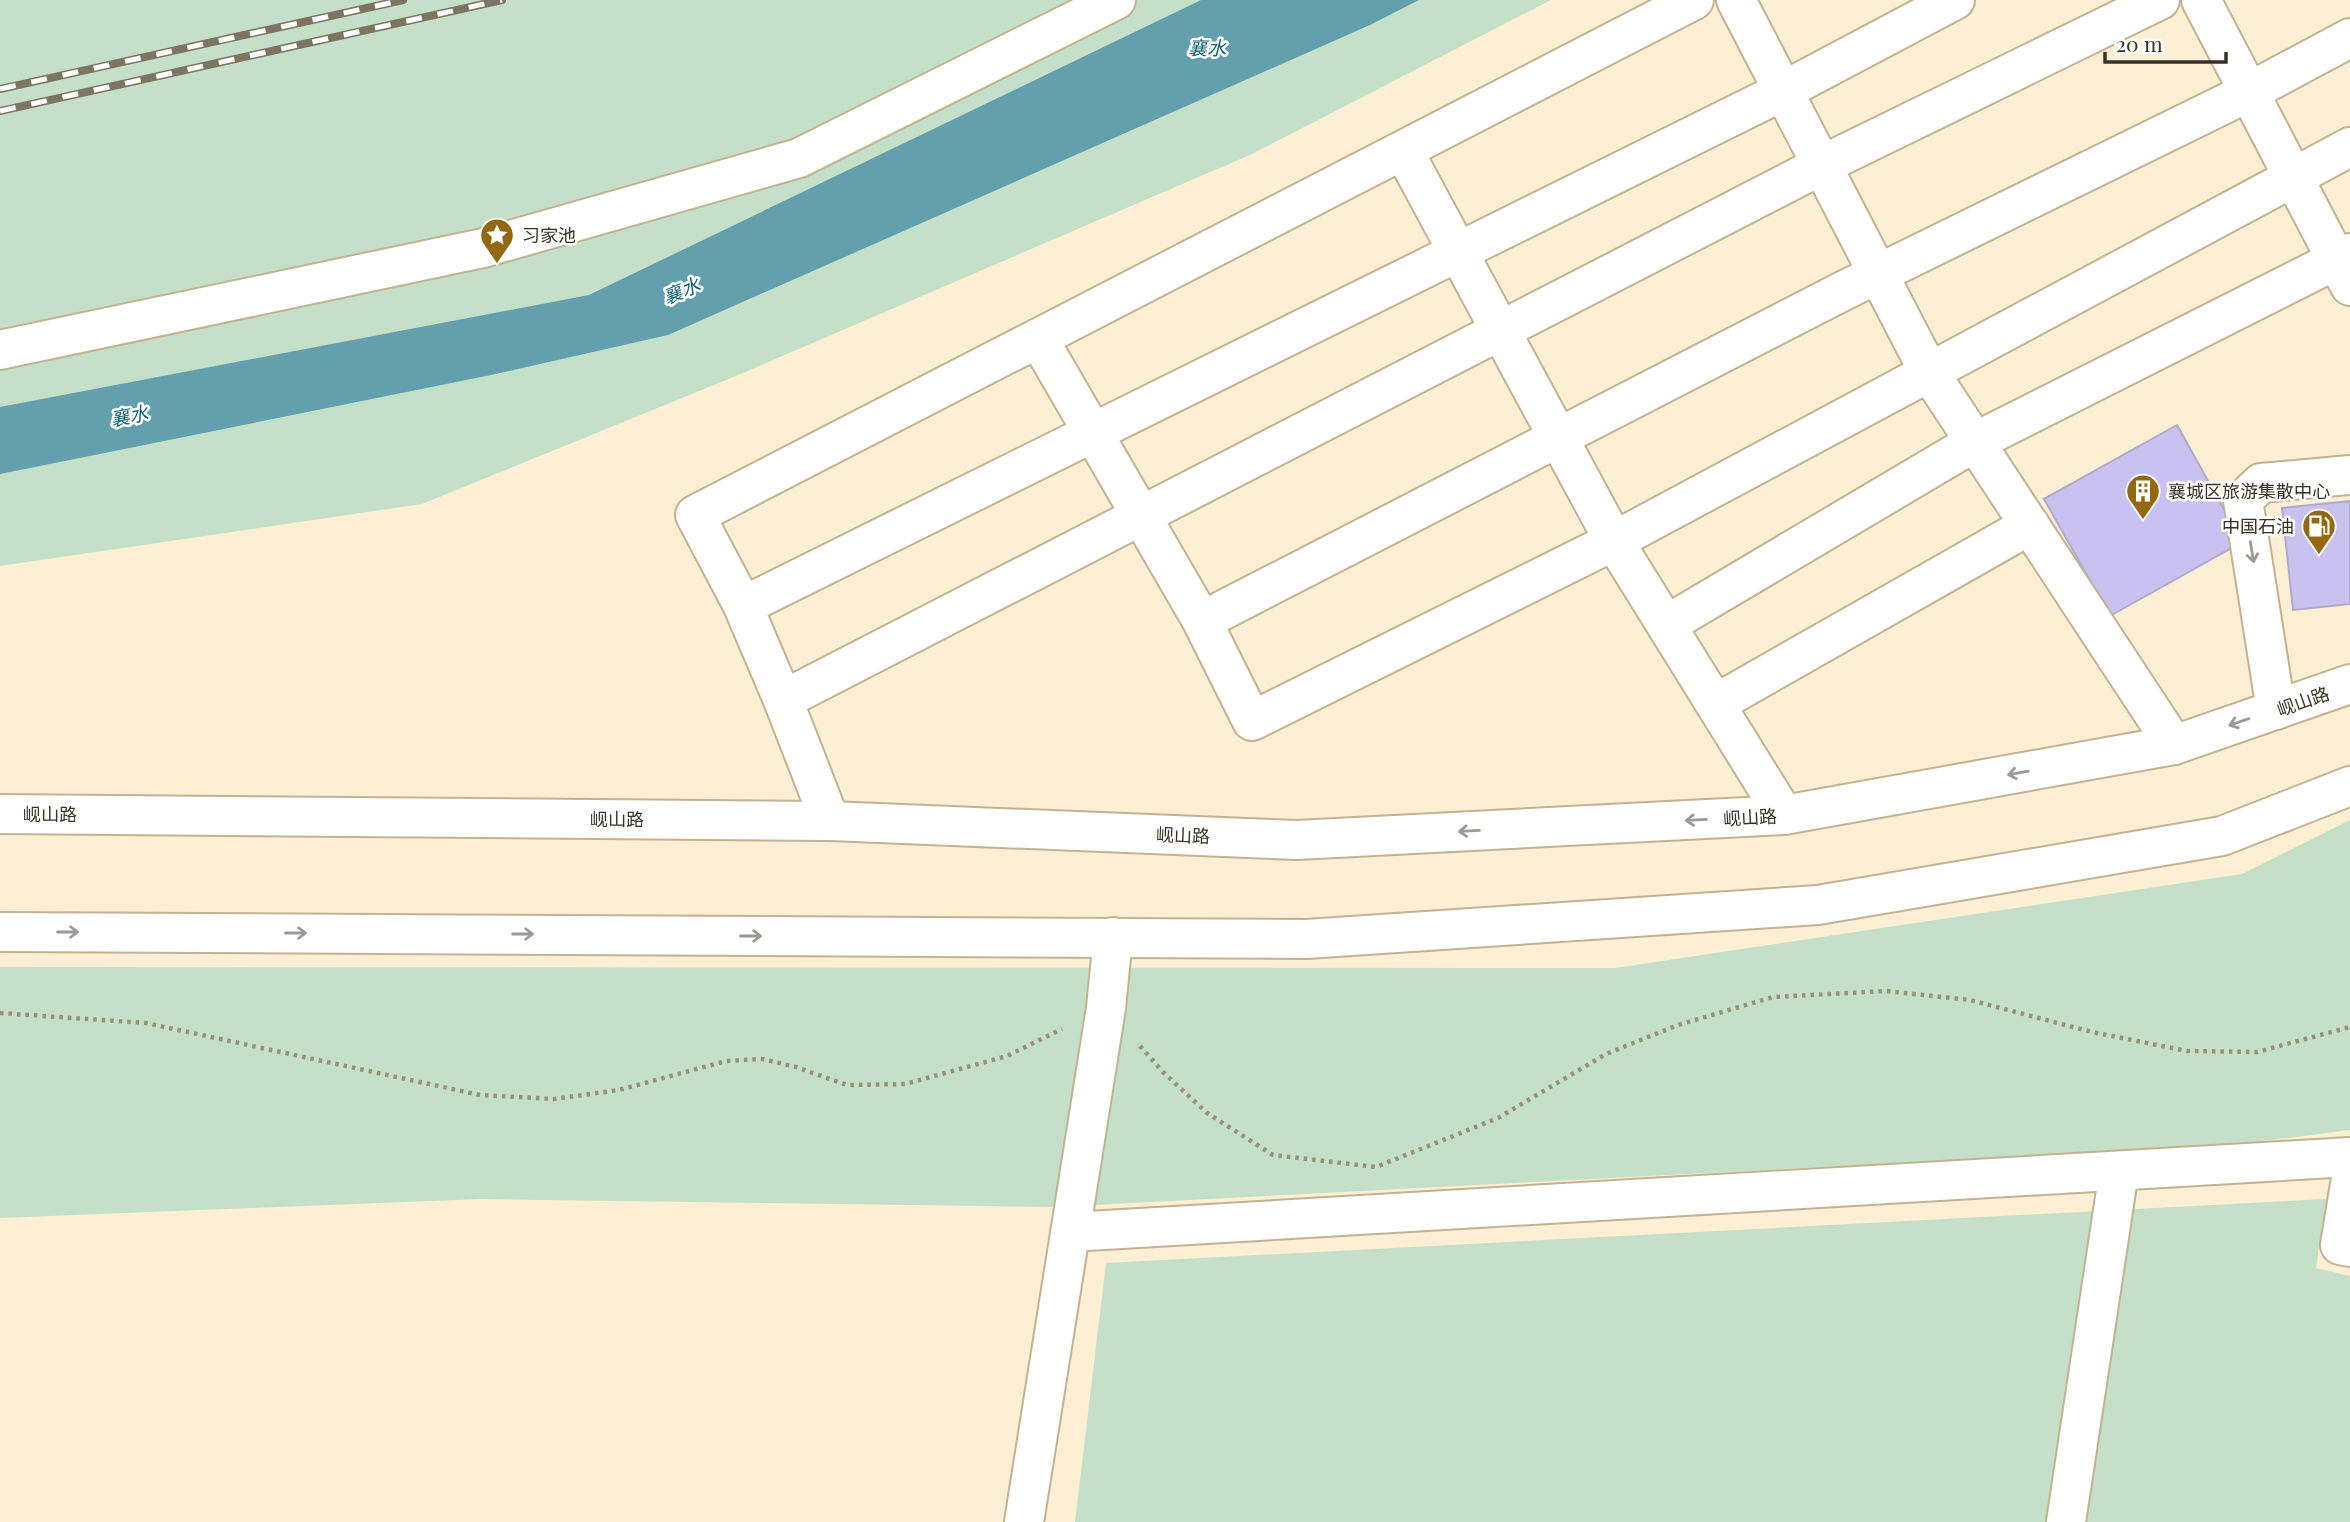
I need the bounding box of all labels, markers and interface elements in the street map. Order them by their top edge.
scale bar [2105,21,2226,65]
text: 20 m [2116,29,2163,57]
water label: 襄水 [1188,34,1227,60]
place icon: 习家池 [478,216,516,265]
place label: 习家池 [522,223,576,247]
water label: 襄水 [658,270,704,309]
water label: 襄水 [108,398,151,431]
building icon: 襄城区旅游集散中心 [2124,472,2162,521]
place label: 襄城区旅游集散中心 [2168,479,2330,503]
fuel station icon: 中国石油 [2300,507,2338,556]
place label: 中国石油 [2222,514,2294,538]
one-way arrow [2245,540,2258,563]
street label: 岘山路 [2274,681,2332,721]
one-way arrow [2229,717,2251,729]
one-way arrow [2007,767,2030,780]
street label: 岘山路 [23,802,77,826]
street label: 岘山路 [1722,804,1778,830]
street label: 岘山路 [590,807,644,831]
one-way arrow [1685,813,1708,826]
street label: 岘山路 [1156,822,1210,848]
one-way arrow [1458,825,1481,838]
one-way arrow [56,925,79,939]
one-way arrow [284,926,307,940]
one-way arrow [511,927,534,941]
one-way arrow [739,929,762,943]

